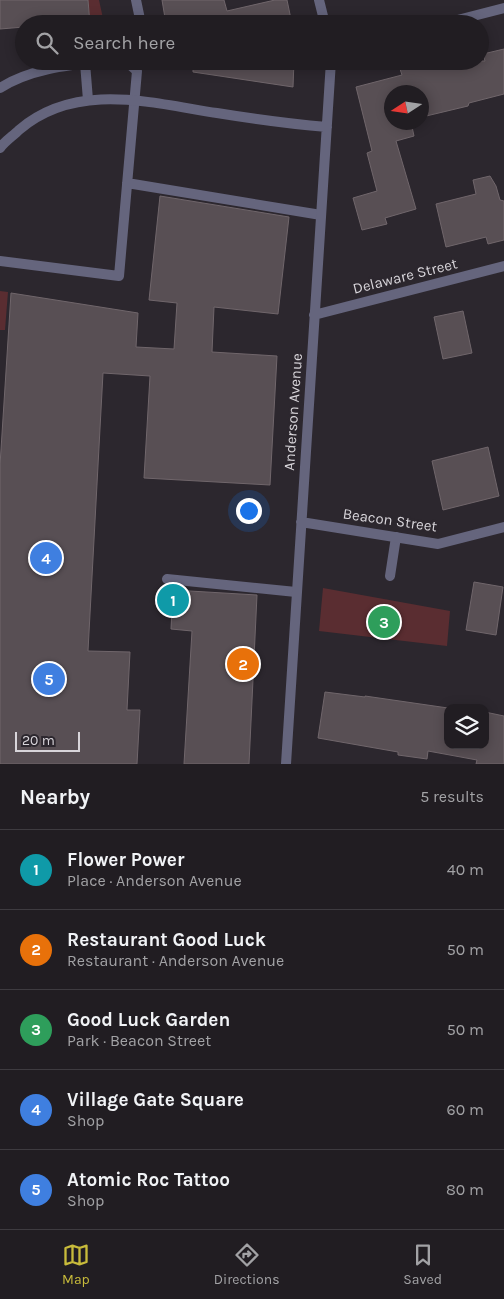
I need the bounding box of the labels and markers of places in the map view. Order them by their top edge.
pin: 4 [30,539,62,577]
pin: 1 [157,581,189,619]
pin: 3 [368,603,400,641]
pin: 2 [227,645,259,683]
pin: 5 [33,660,65,698]

